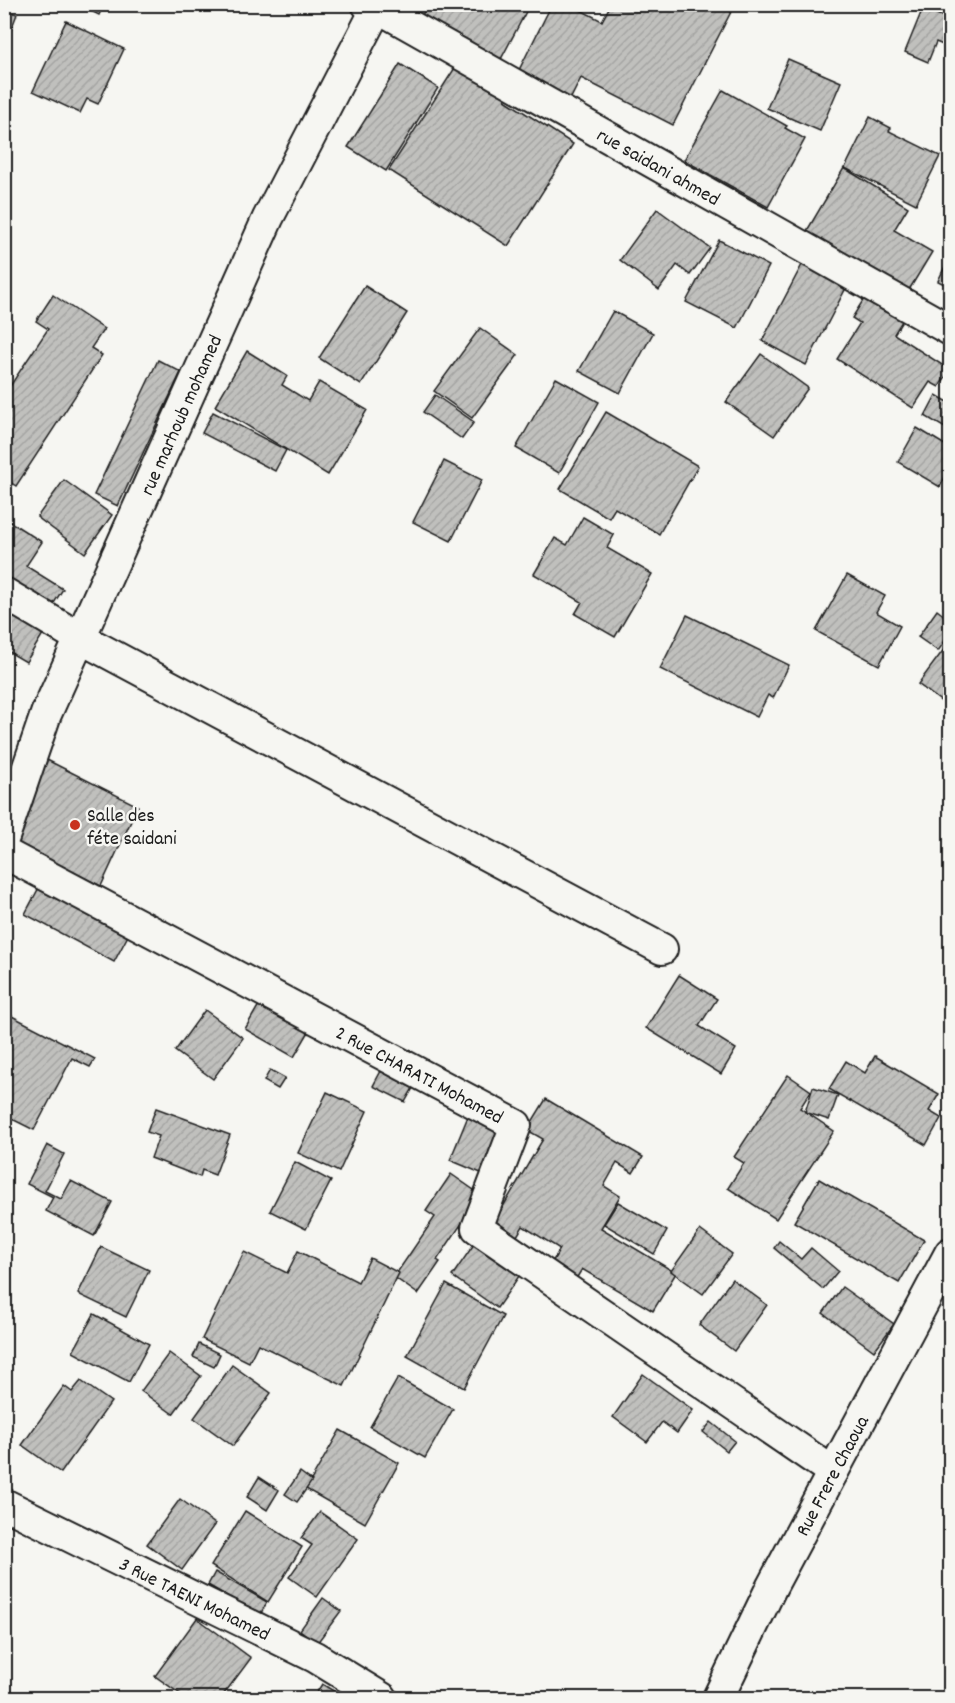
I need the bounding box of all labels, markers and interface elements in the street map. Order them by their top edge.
street label: rue saidani ahmed [591,122,724,215]
street label: rue marhoub mohamed [135,331,231,501]
place label: Salle des féte saidani [87,803,177,854]
marker: Salle des féte saidani [68,818,82,832]
street label: 2 Rue CHARATI Mohamed [329,1020,508,1133]
street label: Rue Frere Chaoua [790,1411,878,1542]
street label: 3 Rue TAENI Mohamed [114,1552,274,1650]

